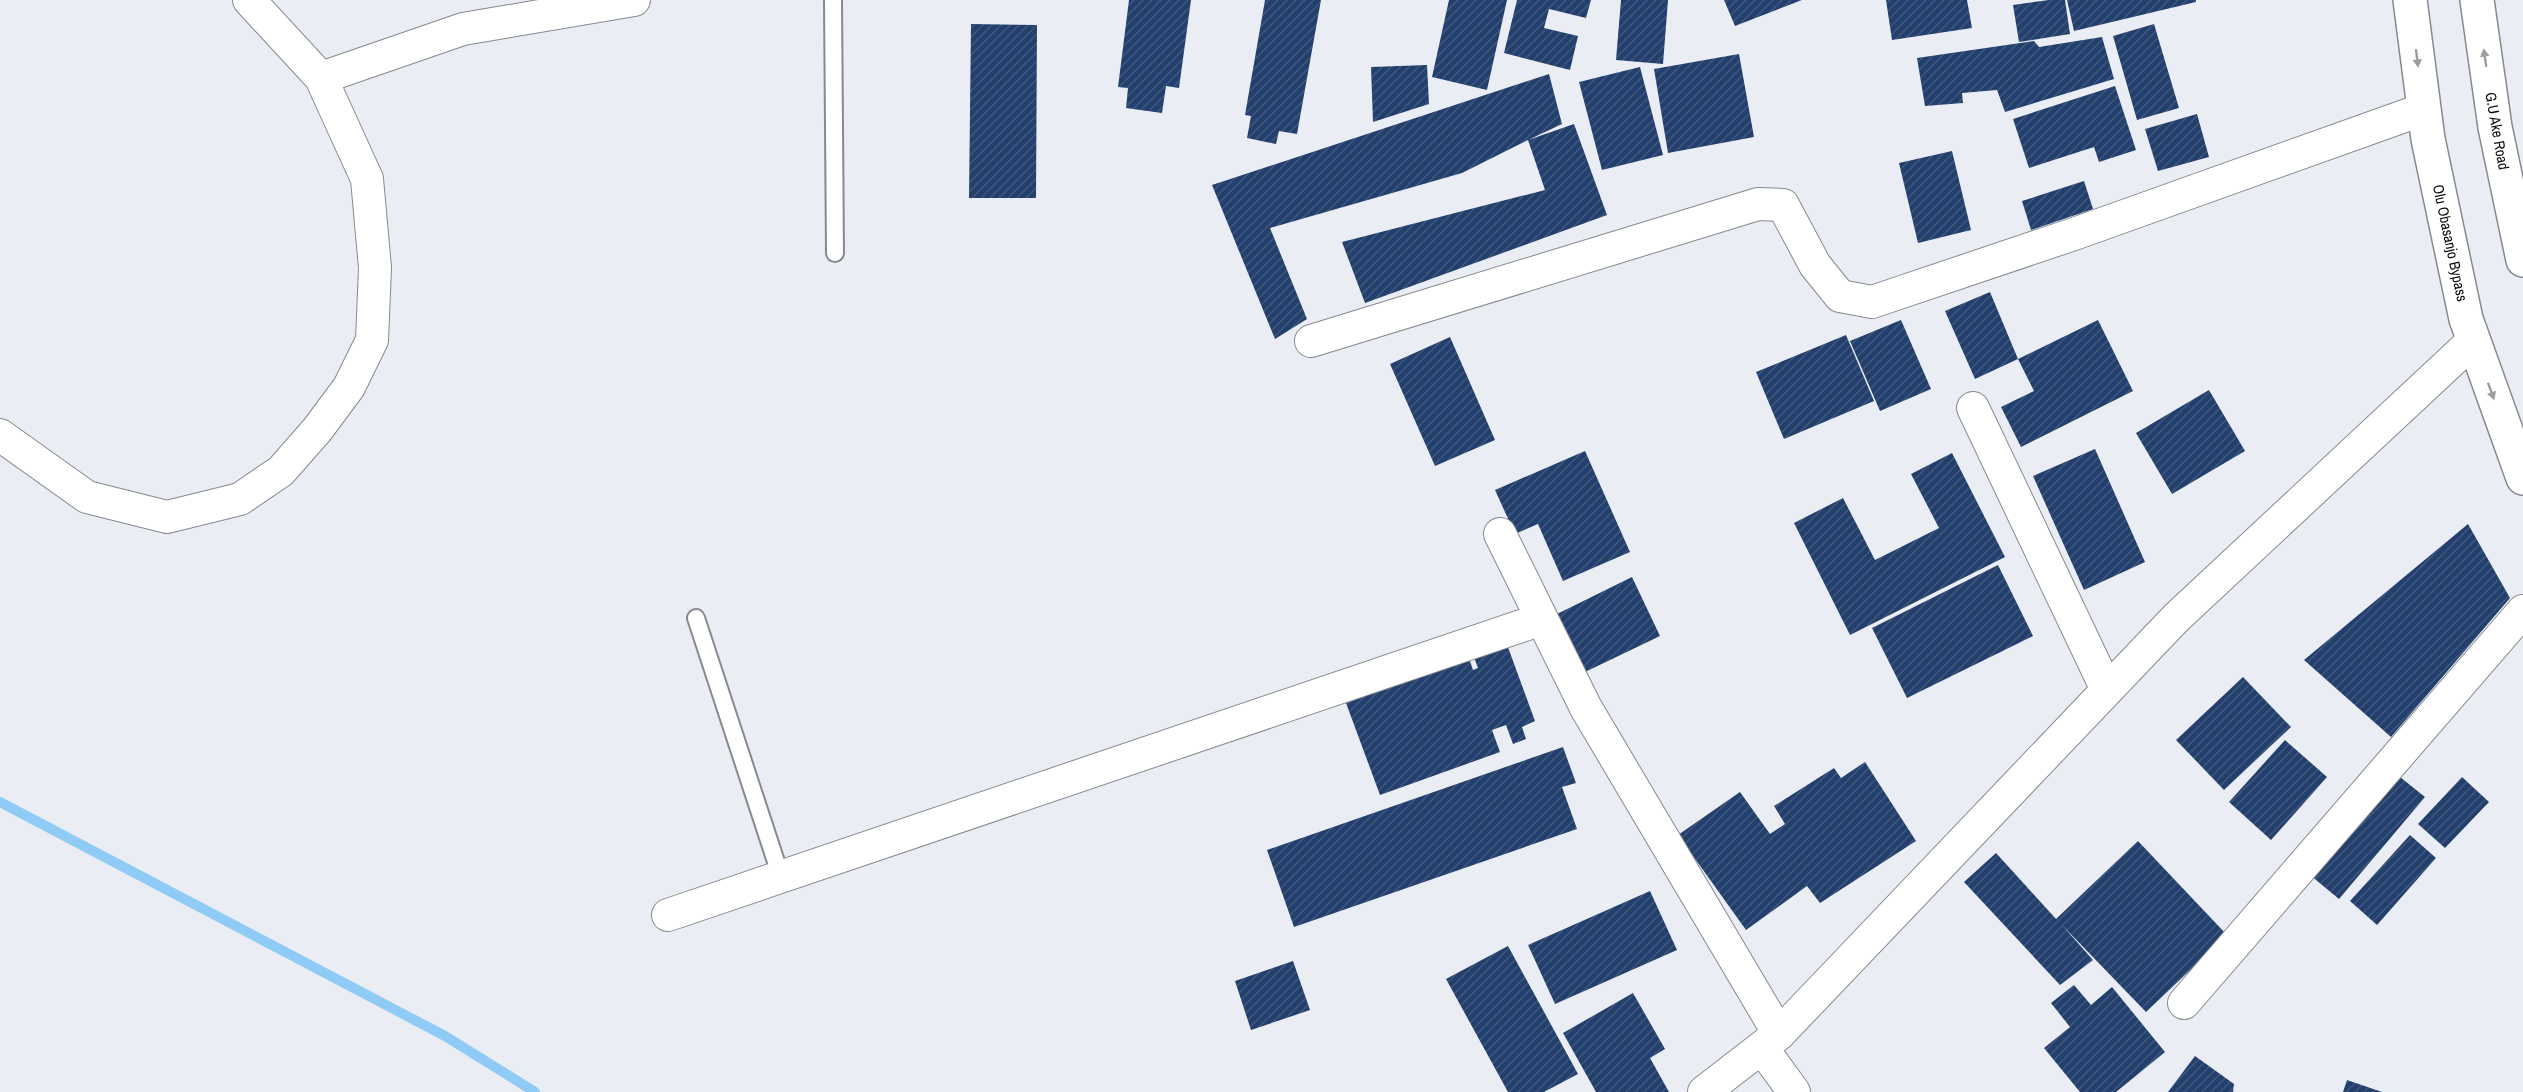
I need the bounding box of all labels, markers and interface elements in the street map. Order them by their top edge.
one-way arrow [2413,49,2422,68]
one-way arrow [2481,49,2490,68]
street label: G.U Ake Road [2480,90,2515,171]
street label: Olu Obasanjo Bypass [2428,183,2473,303]
one-way arrow [2486,382,2496,400]

